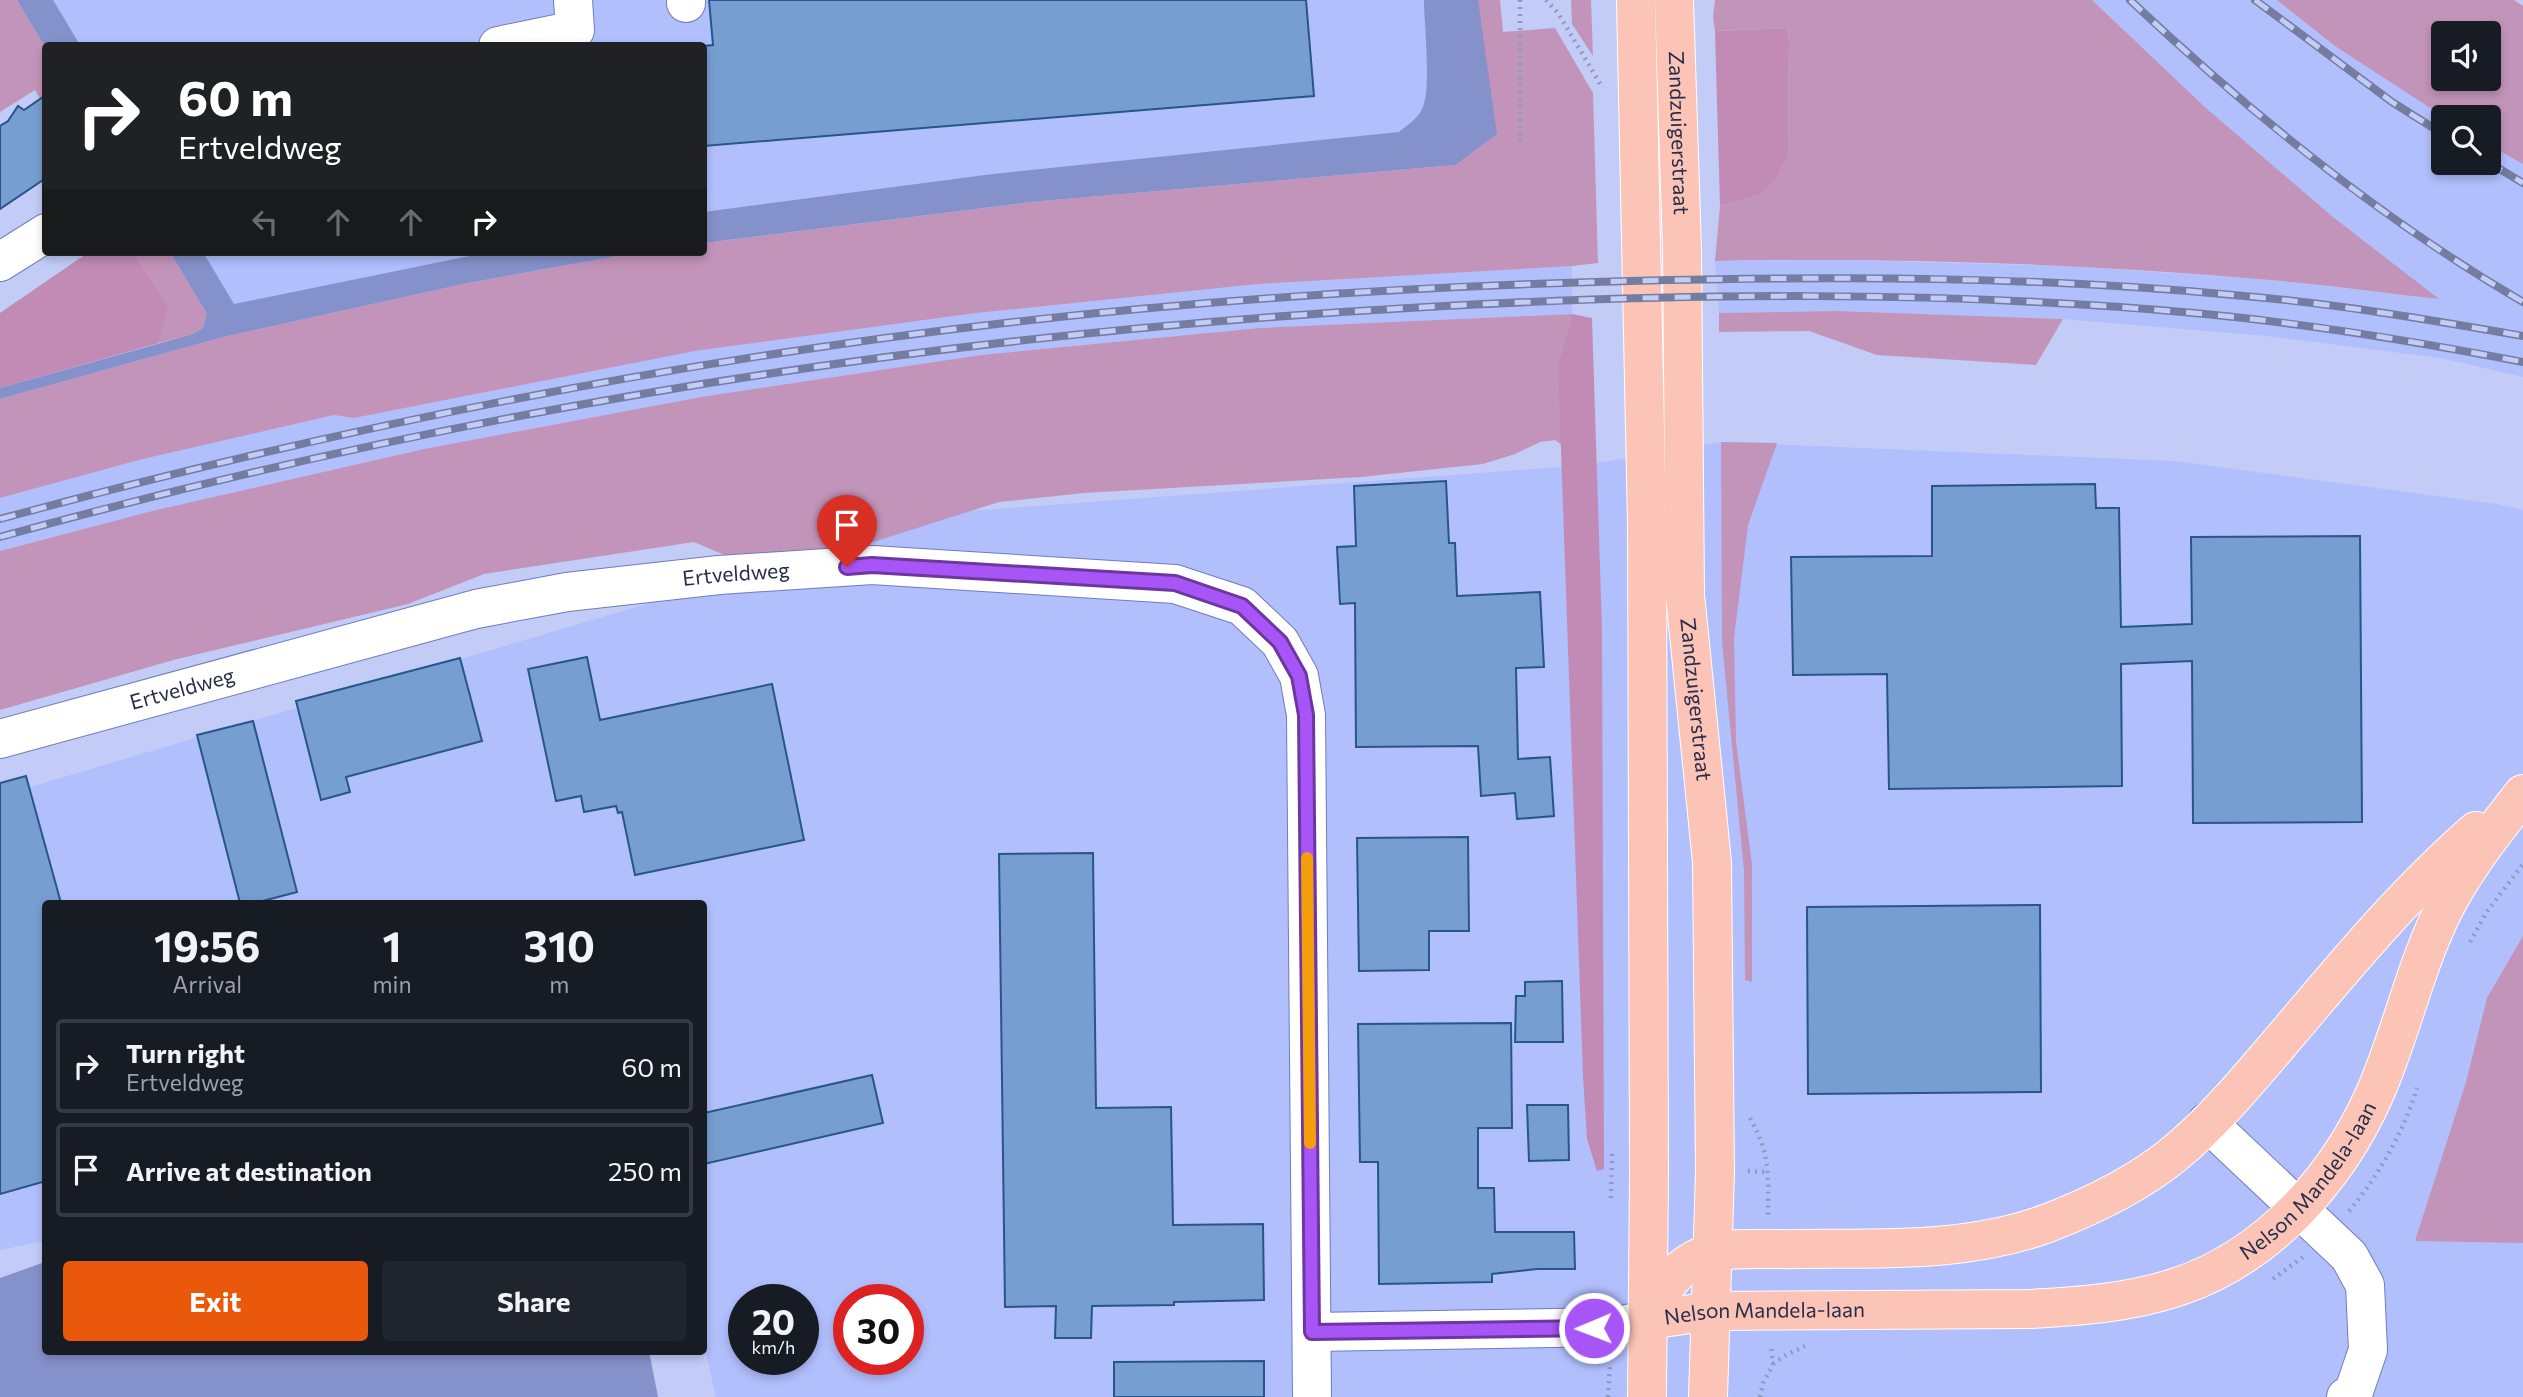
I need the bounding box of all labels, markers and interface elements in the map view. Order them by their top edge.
map controls [2431,21,2501,175]
button: sound [2431,21,2501,91]
street label: Zandzuigerstraat [1665,50,1695,215]
text: 60 m [178,66,293,126]
icon: right [63,70,154,161]
button: search [2431,105,2501,175]
text: Ertveldweg [178,126,342,166]
icon: left [246,203,284,241]
icon: ahead [319,203,357,241]
icon: ahead [392,203,430,241]
icon: right [465,203,503,241]
pin [817,495,877,567]
icon: arrive [828,506,866,544]
street label: Ertveldweg [681,556,790,590]
street label: Zandzuigerstraat [1676,616,1718,782]
street label: Ertveldweg [127,662,237,714]
text: 19:56 [154,919,260,971]
text: 1 [383,919,402,971]
text: 310 [524,919,595,971]
text: Arrival [172,970,242,998]
text: min [372,970,412,998]
text: m [549,970,569,998]
text: Turn right [126,1037,245,1068]
icon: right [67,1047,105,1085]
text: 60 m [622,1051,682,1082]
text: Ertveldweg [126,1068,244,1096]
street label: Nelson Mandela-laan [2234,1097,2380,1264]
icon: arrive [67,1151,105,1189]
text: Arrive at destination [126,1155,372,1186]
text: 250 m [608,1155,682,1186]
button: Exit [63,1261,368,1341]
button: Share [382,1261,686,1341]
speed limit sign: 30 [833,1284,924,1375]
position arrow [1557,1291,1631,1365]
street label: Nelson Mandela-laan [1662,1296,1865,1329]
text: 20 [752,1299,795,1342]
text: km/h [752,1336,795,1358]

